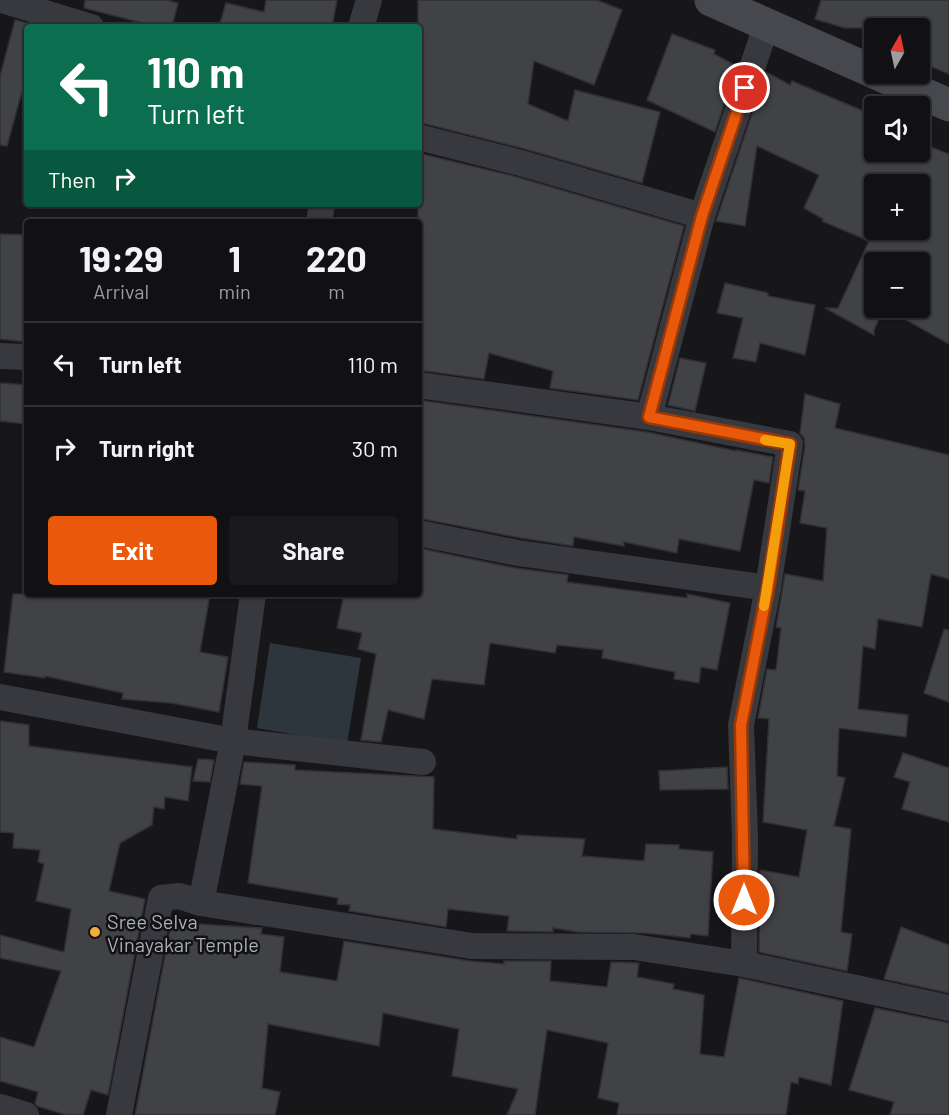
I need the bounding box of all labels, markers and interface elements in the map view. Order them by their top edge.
north arrow [864,18,930,84]
map controls [864,18,930,318]
text: 110 m [147,46,244,96]
icon: left [48,48,126,126]
pin [719,62,770,113]
icon: arrive [728,71,761,104]
button: sound [864,96,930,162]
text: Turn left [147,97,245,129]
icon: right [108,162,141,195]
text: Then [48,166,96,192]
button: + [864,174,930,240]
text: 19:29 [79,236,163,279]
text: 1 [228,236,241,279]
text: 220 [306,236,367,279]
button: − [864,252,930,318]
text: Arrival [93,279,149,303]
text: min [218,279,251,303]
text: m [328,279,345,303]
icon: left [48,348,81,381]
text: Turn left [99,351,182,377]
text: 110 m [348,351,398,377]
icon: right [48,432,81,465]
text: Turn right [99,435,194,461]
text: 30 m [352,435,398,461]
button: Exit [48,516,217,585]
button: Share [229,516,398,585]
position arrow [712,868,776,932]
place label: Sree Selva Vinayakar Temple [107,909,259,956]
marker: Sree Selva Vinayakar Temple [88,925,102,939]

